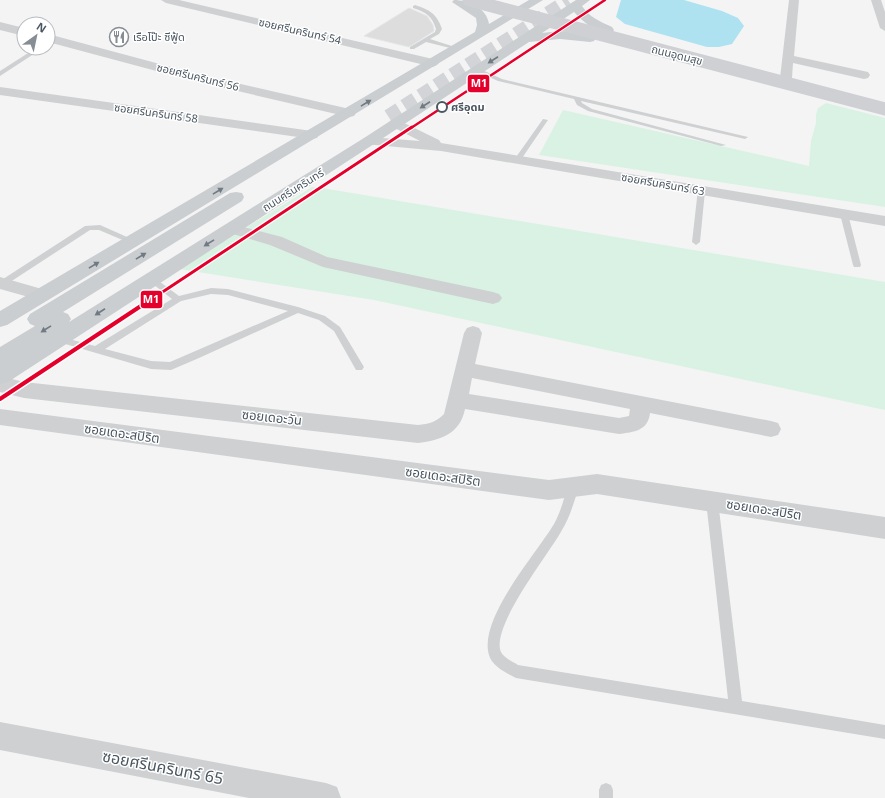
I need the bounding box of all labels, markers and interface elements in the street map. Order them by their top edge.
street label: ซอยศรีนครินทร์ 54 [257,14,344,47]
north arrow [16,16,56,56]
text: N [34,18,50,36]
restaurant icon: เรือโป๊ะ ซีฟู้ด [108,26,130,48]
place label: เรือโป๊ะ ซีฟู้ด [133,29,185,44]
street label: ถนนอุดมสุข [650,41,704,68]
one-way arrow [488,56,498,64]
street label: ซอยศรีนครินทร์ 56 [155,59,241,94]
line badge: M1 [467,74,490,93]
text: M1 [471,75,487,90]
street label: ซอยศรีนครินทร์ 58 [113,99,199,126]
place label: ศรีอุดม [451,99,485,114]
one-way arrow [360,100,372,107]
one-way arrow [419,101,431,108]
marker: ศรีอุดม [436,101,448,113]
street label: ถนนศรีนครินทร์ [259,164,327,215]
street label: ซอยศรีนครินทร์ 63 [620,169,706,198]
one-way arrow [213,187,223,195]
one-way arrow [203,239,215,246]
one-way arrow [135,252,147,259]
one-way arrow [88,261,100,268]
line badge: M1 [140,290,163,309]
text: M1 [143,291,159,306]
one-way arrow [94,309,105,316]
one-way arrow [40,325,51,332]
street label: ซอยเดอะวัน [241,405,303,429]
street label: ซอยเดอะสปิริต [83,419,161,447]
street label: ซอยเดอะสปิริต [404,462,482,490]
street label: ซอยเดอะสปิริต [725,494,803,524]
street label: ซอยศรีนครินทร์ 65 [101,744,225,790]

